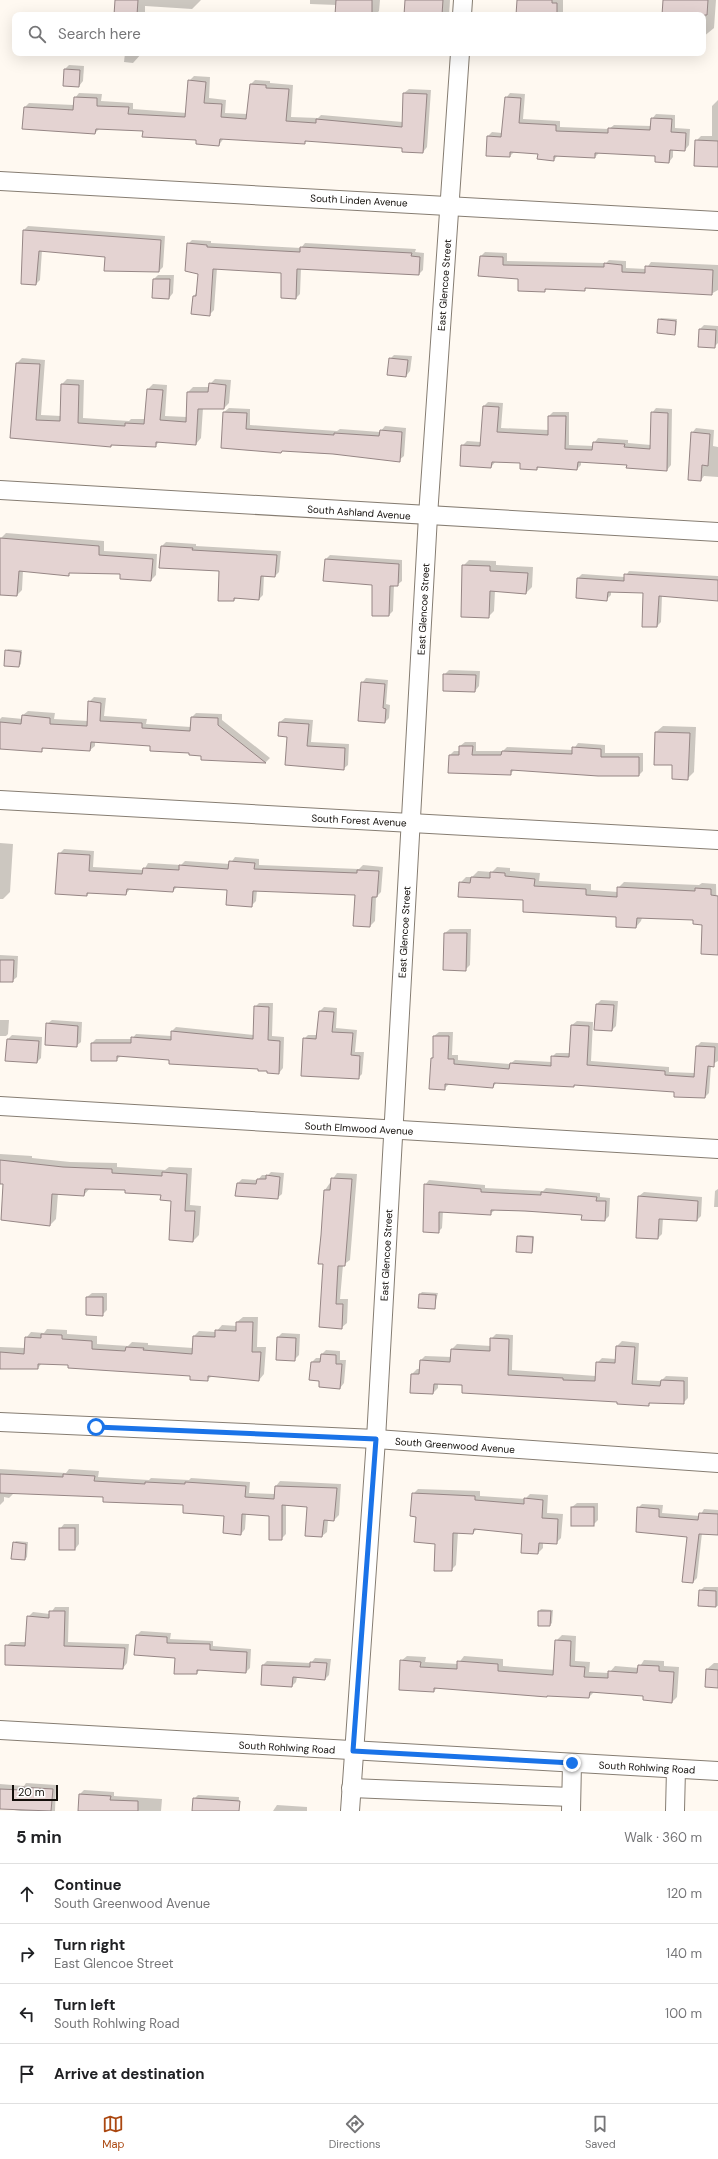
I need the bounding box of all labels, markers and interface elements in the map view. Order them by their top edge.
search box [12,12,706,56]
icon: search [26,23,48,45]
text: Search here [58,24,141,44]
street label: South Linden Avenue [310,191,408,210]
street label: East Glencoe Street [435,239,454,331]
street label: South Ashland Avenue [307,502,411,523]
street label: East Glencoe Street [415,563,432,655]
street label: South Forest Avenue [311,812,407,830]
street label: East Glencoe Street [396,886,413,978]
street label: South Elmwood Avenue [304,1119,414,1138]
street label: East Glencoe Street [378,1209,395,1301]
route start [87,1418,105,1436]
street label: South Greenwood Avenue [395,1435,516,1456]
street label: South Rohlwing Road [238,1738,336,1757]
route end [563,1754,581,1772]
street label: South Rohlwing Road [598,1758,696,1777]
scale bar [12,1783,58,1802]
text: 20 m [18,1785,44,1799]
text: 5 min [16,1826,62,1848]
text: Walk · 360 m [624,1829,702,1846]
text: Continue [54,1875,122,1895]
icon: ahead [16,1883,38,1905]
text: 120 m [667,1885,702,1902]
text: South Greenwood Avenue [54,1895,210,1912]
text: Turn right [54,1935,125,1955]
icon: right [16,1943,38,1965]
text: 140 m [666,1945,702,1962]
text: East Glencoe Street [54,1955,174,1972]
text: Turn left [54,1995,115,2015]
icon: left [16,2003,38,2025]
text: 100 m [665,2005,702,2022]
text: South Rohlwing Road [54,2015,180,2032]
icon: arrive [16,2063,38,2085]
text: Arrive at destination [54,2064,205,2084]
tab: Map [102,2113,124,2151]
tab: Directions [329,2113,381,2151]
tab: Saved [585,2113,616,2151]

